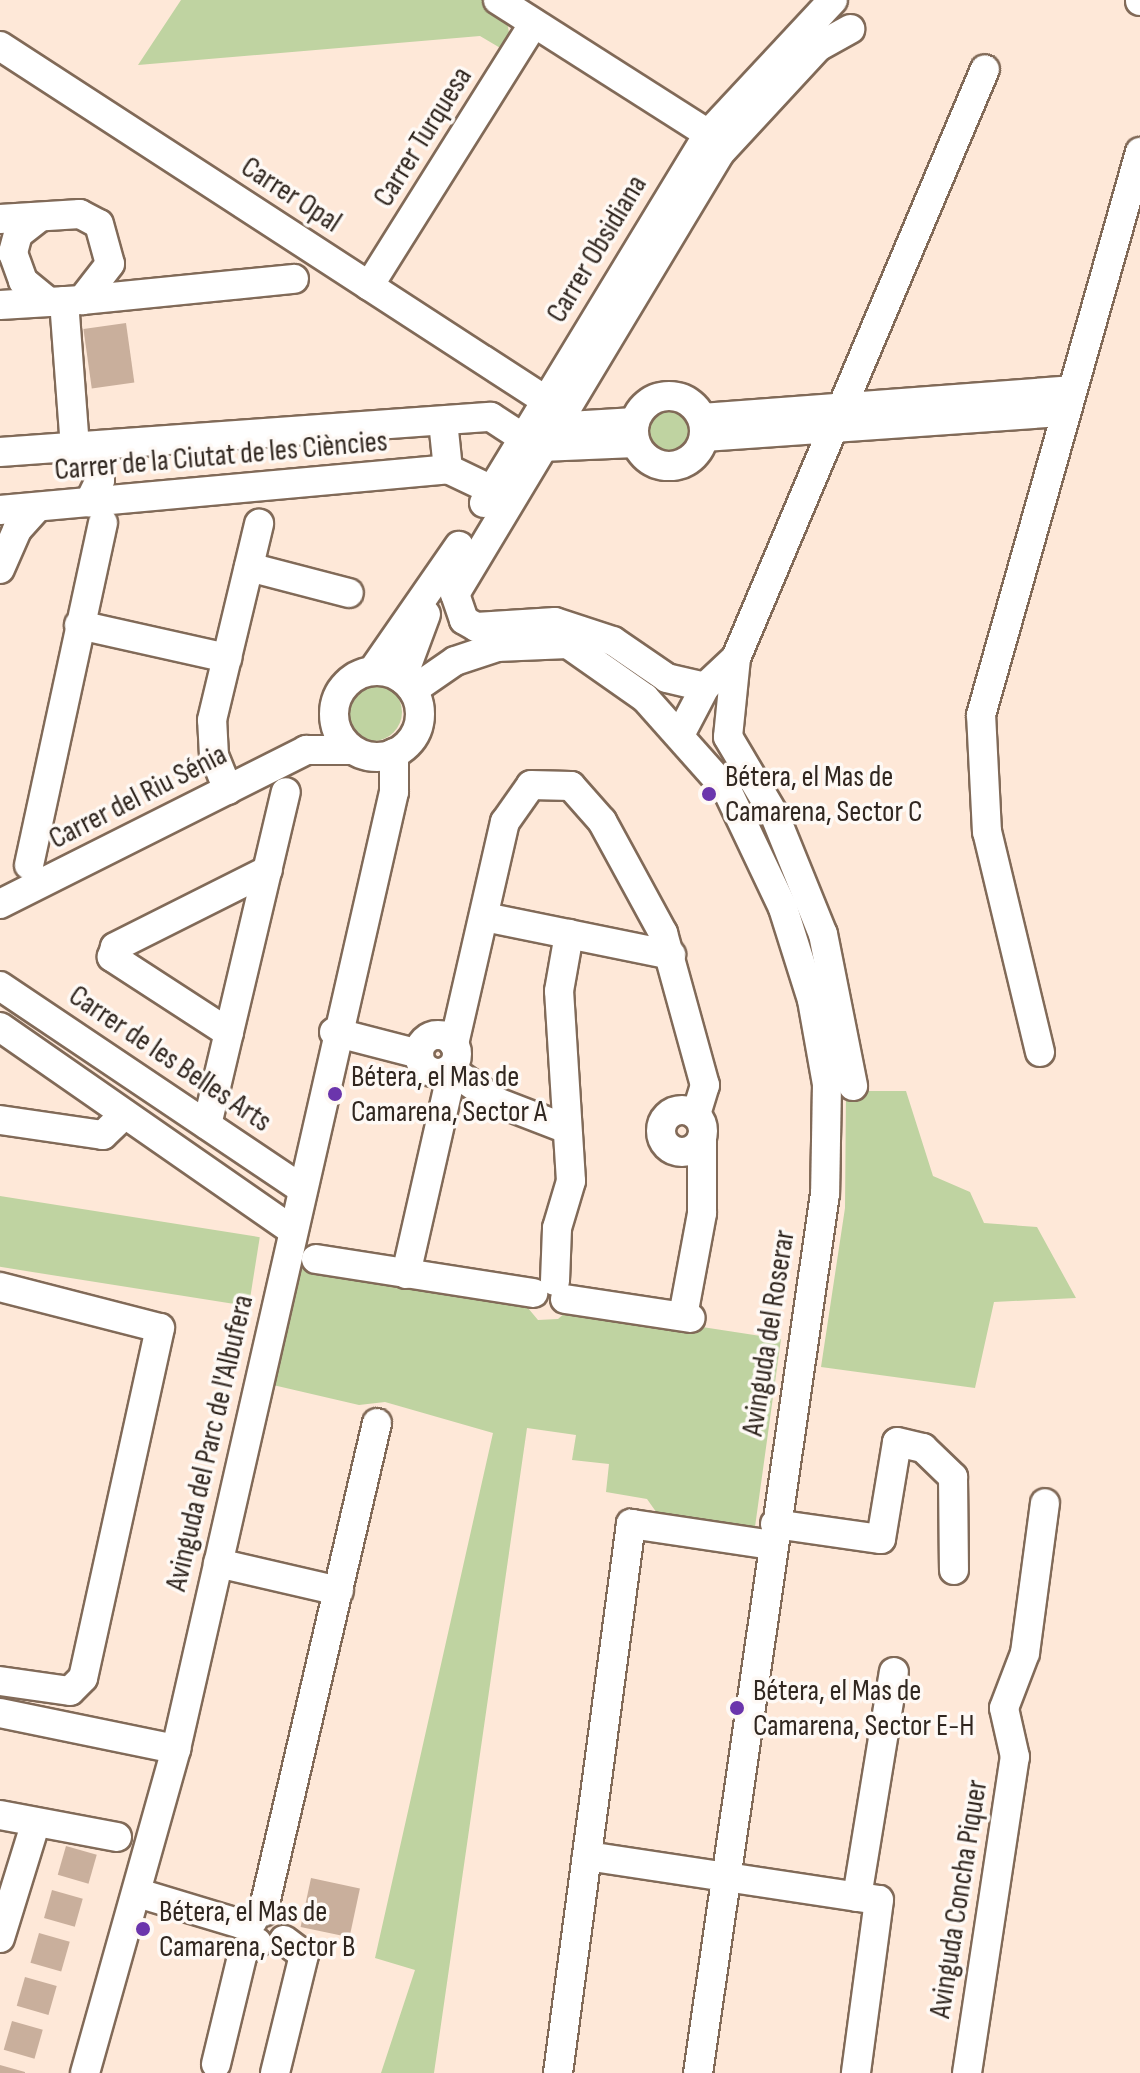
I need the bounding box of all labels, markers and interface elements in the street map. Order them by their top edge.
street label: Carrer Turquesa [366,61,480,213]
street label: Carrer Opal [234,149,348,241]
street label: Carrer Obsidiana [539,169,655,329]
street label: Carrer de la Ciutat de les Ciències [53,424,389,488]
street label: Carrer del Riu Sénia [43,737,233,857]
place label: Bétera, el Mas de Camarena, Sector C [725,759,922,830]
marker: Bétera, el Mas de Camarena, Sector C [700,785,718,803]
street label: Carrer de les Belles Arts [62,978,278,1140]
place label: Bétera, el Mas de Camarena, Sector A [351,1059,547,1130]
marker: Bétera, el Mas de Camarena, Sector A [326,1085,344,1103]
street label: Avinguda del Roserar [735,1228,803,1438]
street label: Avinguda del Parc de l'Albufera [158,1291,262,1595]
place label: Bétera, el Mas de Camarena, Sector E-H [753,1673,975,1744]
marker: Bétera, el Mas de Camarena, Sector E-H [728,1699,746,1717]
street label: Avinguda Concha Piquer [922,1777,996,2021]
place label: Bétera, el Mas de Camarena, Sector B [159,1894,355,1964]
marker: Bétera, el Mas de Camarena, Sector B [134,1920,152,1938]

